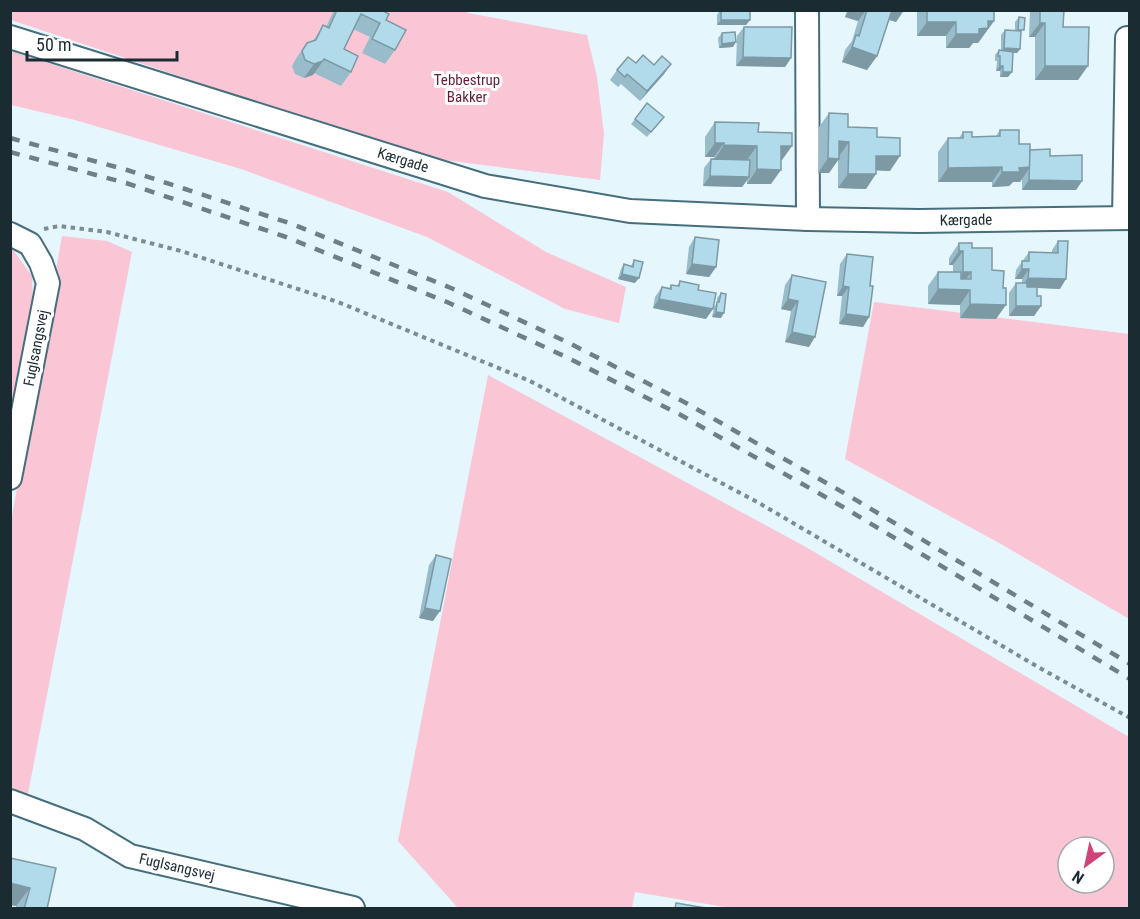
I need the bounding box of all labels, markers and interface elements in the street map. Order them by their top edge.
scale bar [27,24,177,62]
text: 50 m [36,34,71,55]
park label: Tebbestrup Bakker [434,71,500,106]
street label: Kærgade [375,144,431,176]
street label: Kærgade [940,211,992,229]
street label: Fuglsangsvej [20,308,52,388]
north arrow [1056,835,1116,895]
street label: Fuglsangsvej [137,850,217,884]
text: N [1069,867,1087,888]

